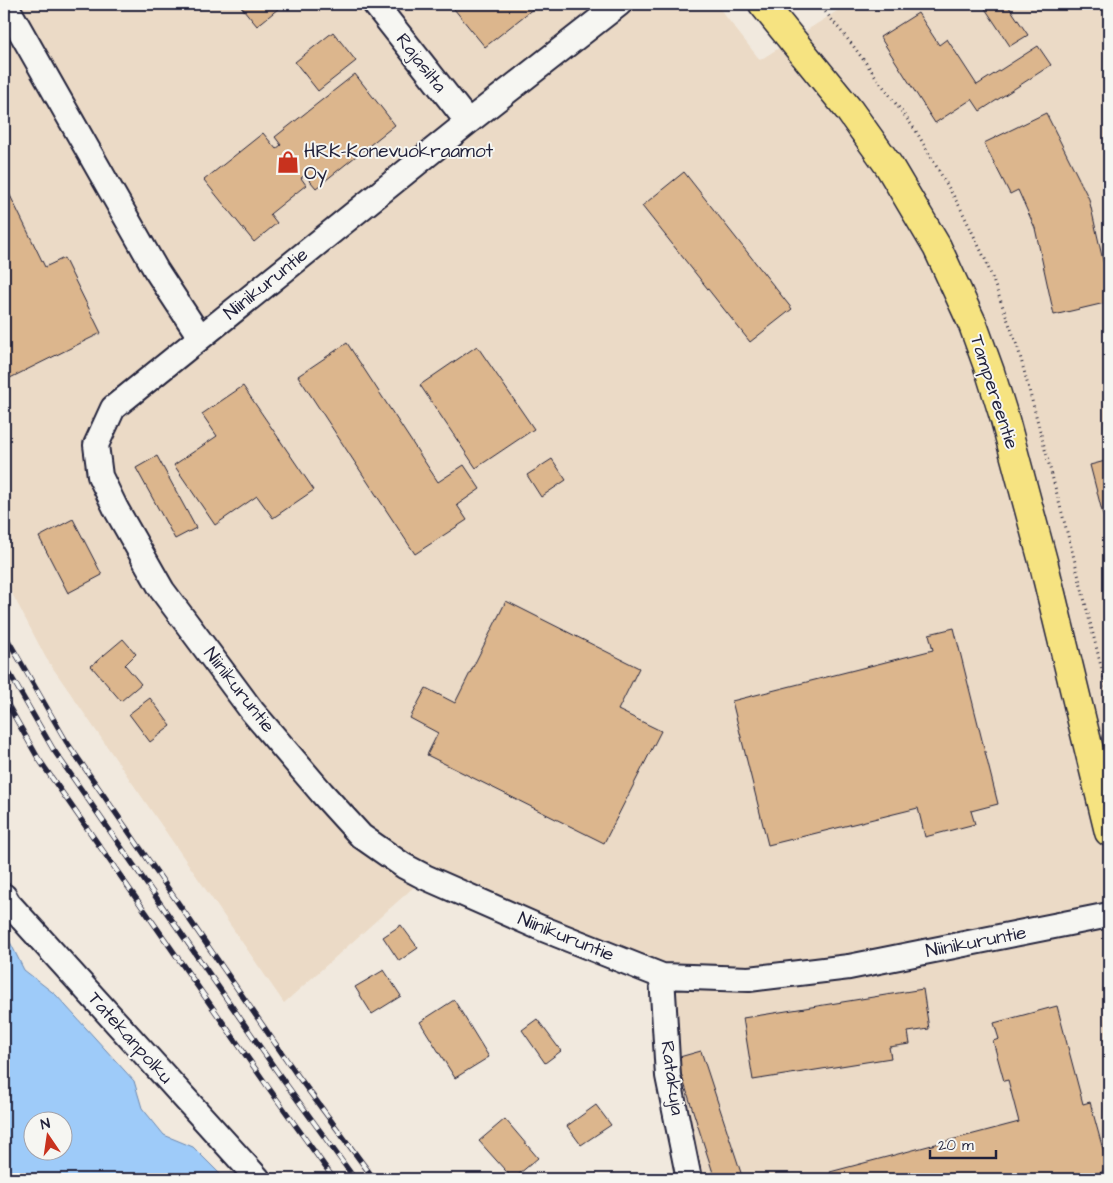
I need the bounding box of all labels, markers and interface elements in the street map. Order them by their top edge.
street label: Rajasilta [389,27,453,99]
place label: HRK-Konevuokraamot Oy [304,138,494,188]
shop icon: HRK-Konevuokraamot Oy [275,149,301,175]
street label: Niinikuruntie [218,241,314,327]
street label: Tampereentie [963,331,1025,453]
street label: Niinikuruntie [197,642,281,738]
street label: Niinikuruntie [514,905,618,969]
street label: Niinikuruntie [923,919,1029,965]
street label: Tatekanpolku [81,986,179,1090]
street label: Ratakuja [653,1039,691,1117]
north arrow [22,1110,72,1160]
text: N [39,1114,52,1135]
scale bar [930,1128,997,1160]
text: 20 m [938,1135,974,1156]

